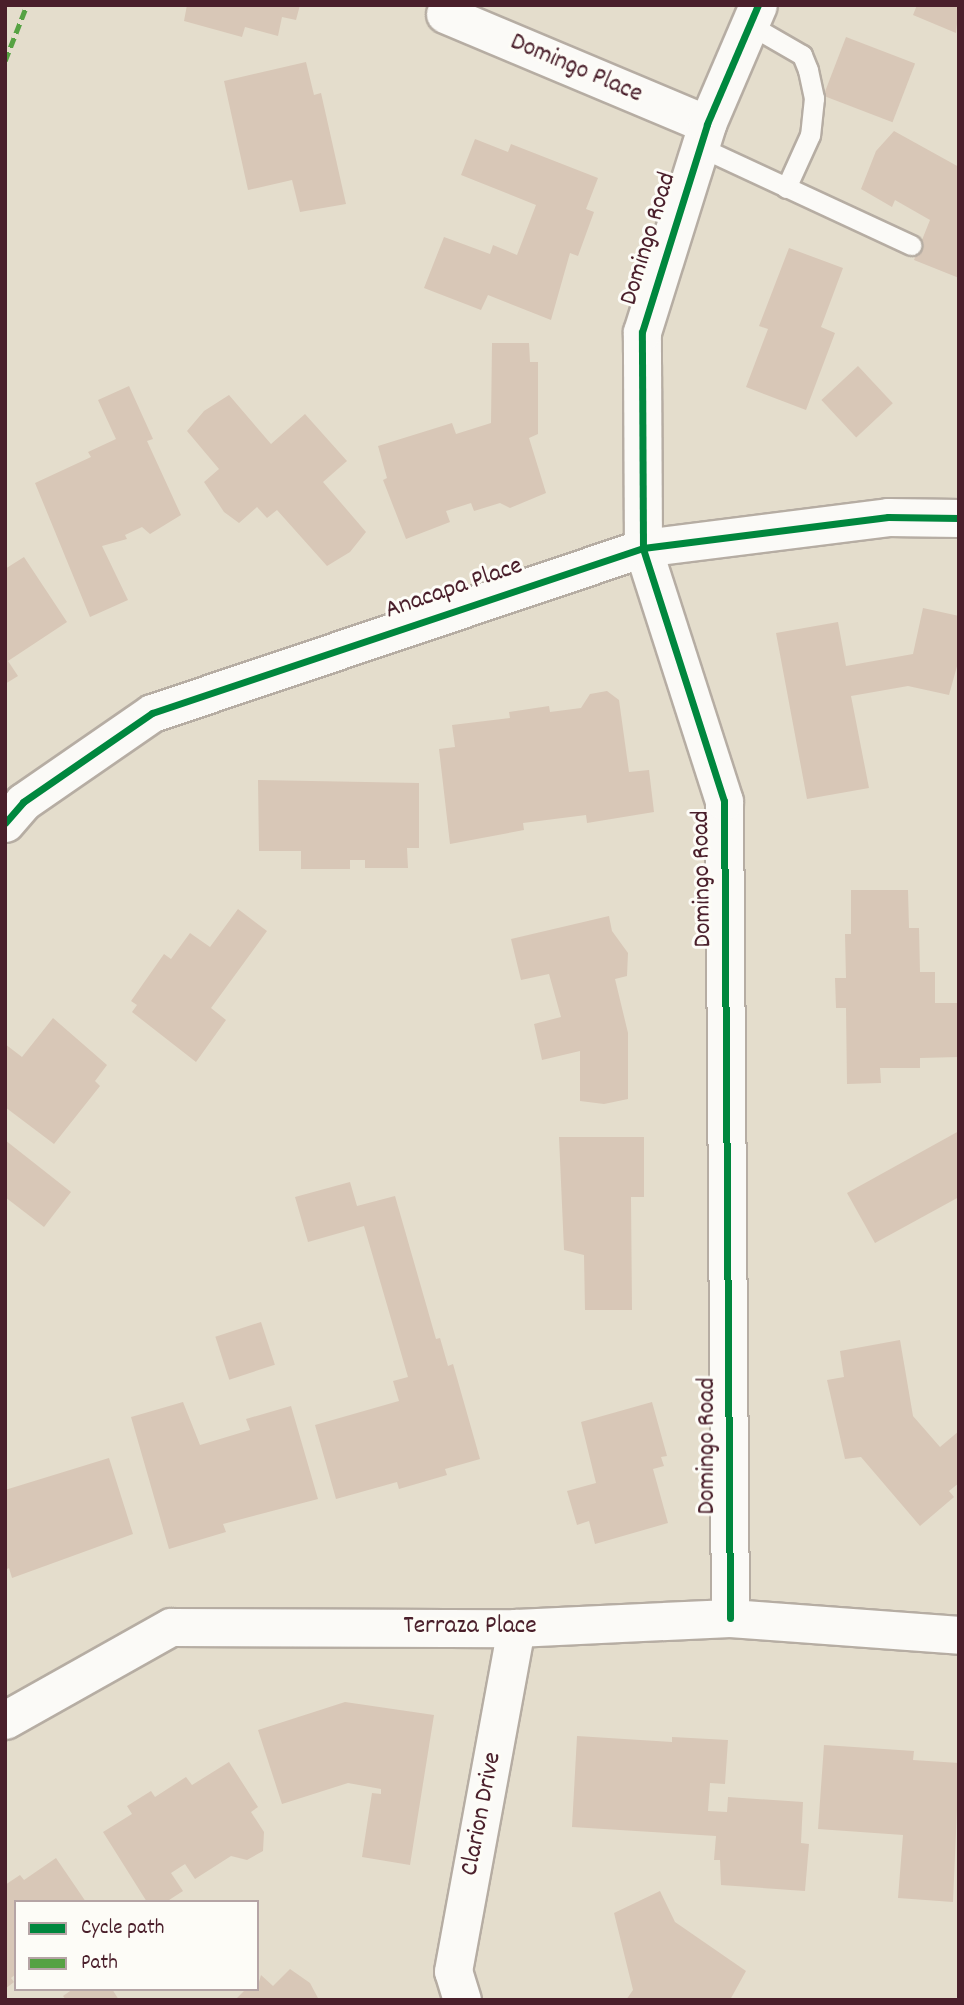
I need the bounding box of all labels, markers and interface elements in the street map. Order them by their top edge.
street label: Domingo Place [505,27,647,111]
street label: Domingo Road [614,169,684,309]
street label: Anacapa Place [381,551,527,627]
street label: Domingo Road [686,810,720,948]
street label: Domingo Road [692,1377,724,1515]
street label: Terraza Place [403,1611,537,1643]
street label: Clarion Drive [455,1750,509,1878]
legend [14,1900,259,1991]
text: Cycle path [81,1914,164,1944]
text: Path [81,1949,118,1979]

